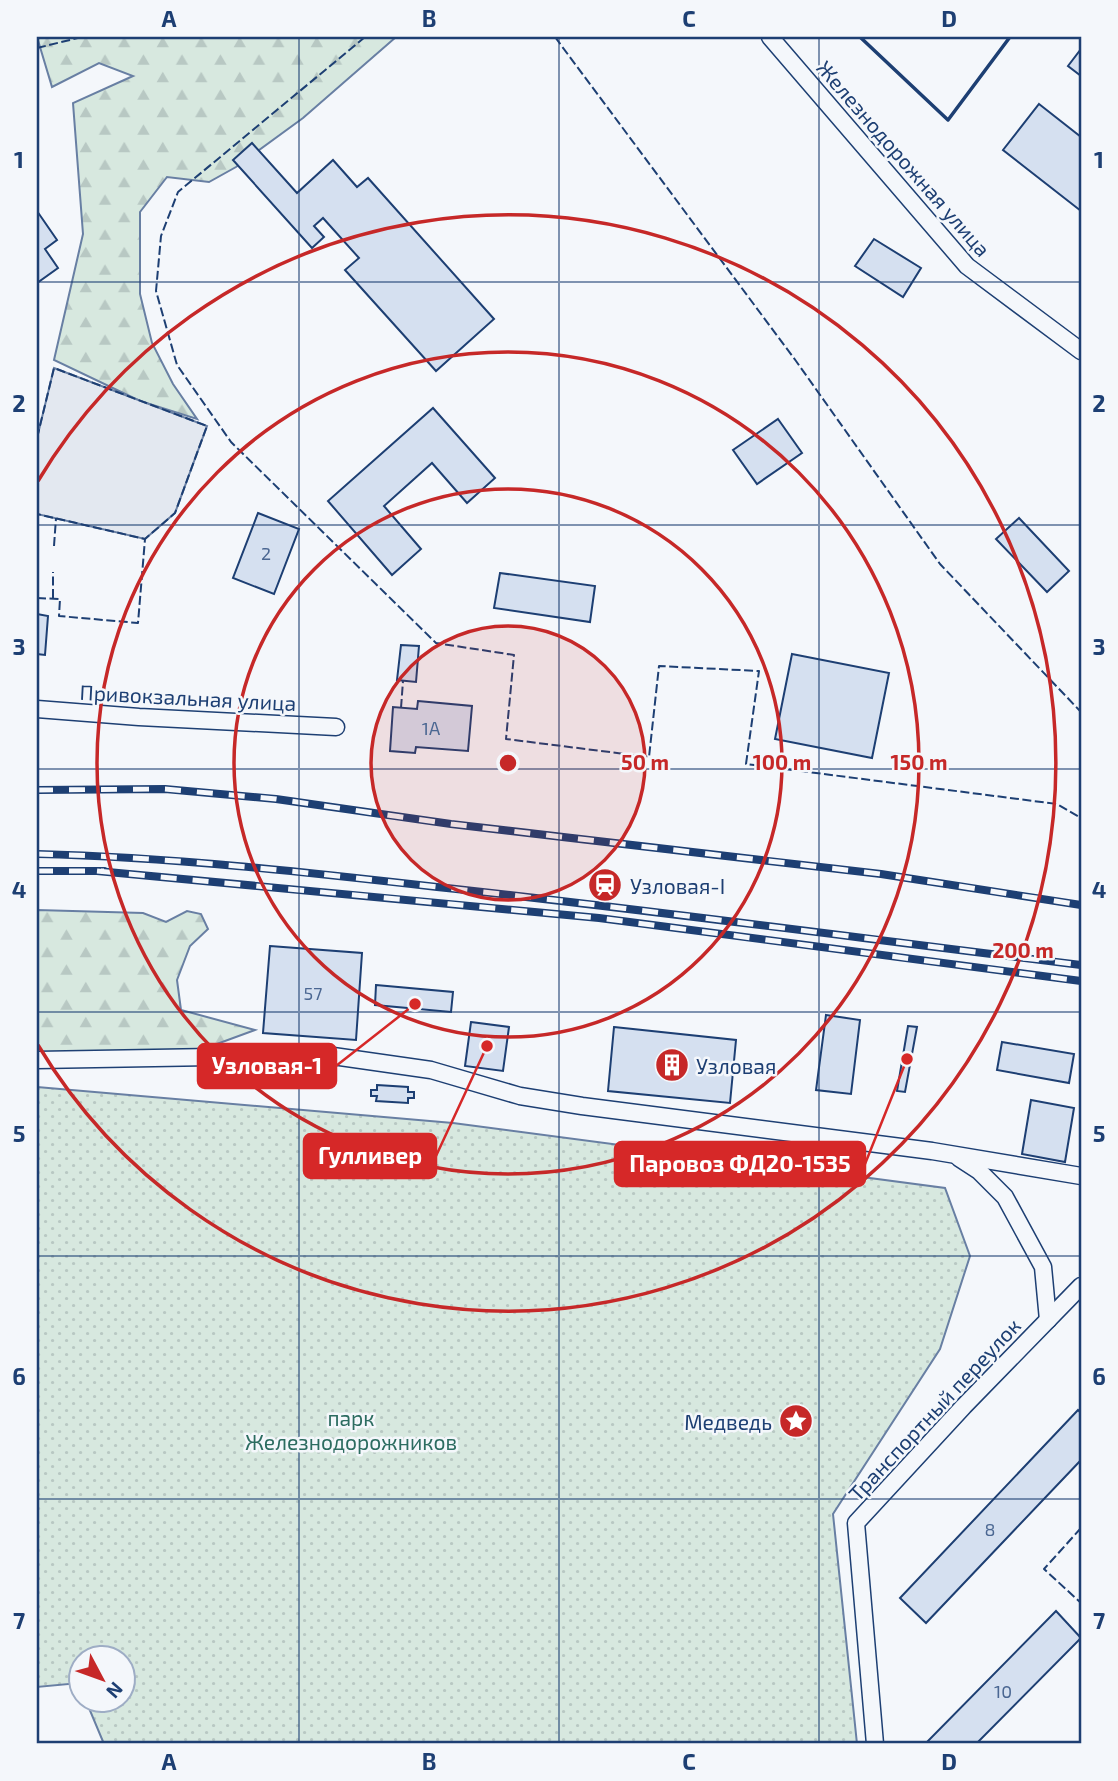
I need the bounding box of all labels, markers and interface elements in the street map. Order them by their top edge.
text: A [161,4,177,32]
text: B [422,4,436,32]
text: C [682,4,696,32]
text: D [941,4,957,32]
street label: Железнодорожная улица [811,55,996,262]
text: 1 [14,145,24,173]
text: 1 [1094,145,1104,173]
text: 2 [12,389,26,417]
text: 2 [1092,389,1106,417]
house number: 2 [261,542,271,564]
text: 3 [12,632,26,660]
text: 3 [1092,632,1106,660]
street label: Привокзальная улица [79,679,297,716]
house number: 1А [422,717,441,739]
text: 50 m [621,749,669,774]
text: 100 m [753,749,811,774]
text: 150 m [891,749,947,774]
centre of rings [496,751,520,775]
station icon: Узловая-I [586,866,624,904]
place label: Узловая-I [630,873,725,898]
text: 4 [12,875,26,903]
text: 4 [1092,875,1106,903]
text: 200 m [992,937,1054,962]
house number: 57 [304,982,322,1004]
callout: Узловая-1 [198,1044,336,1088]
building icon: Узловая [653,1046,691,1084]
text: Узловая-1 [212,1051,322,1079]
place label: Узловая [696,1053,776,1078]
text: 5 [13,1119,25,1147]
text: 5 [1093,1119,1105,1147]
callout: Гулливер [304,1134,436,1178]
text: Гулливер [318,1141,422,1169]
callout: Паровоз ФД20-1535 [615,1142,865,1186]
text: Паровоз ФД20-1535 [629,1149,851,1177]
street label: Транспортный переулок [843,1313,1026,1506]
text: 6 [12,1362,26,1390]
text: 6 [1092,1362,1106,1390]
place icon: Медведь [777,1402,815,1440]
park label: парк Железнодорожников [245,1405,457,1454]
place label: Медведь [684,1409,772,1434]
house number: 8 [985,1518,995,1540]
text: 7 [13,1606,25,1634]
text: 7 [1093,1606,1105,1634]
north arrow [66,1644,136,1714]
text: N [102,1678,128,1703]
house number: 10 [994,1680,1012,1702]
text: A [161,1747,177,1775]
text: B [422,1747,436,1775]
text: C [682,1747,696,1775]
text: D [941,1747,957,1775]

